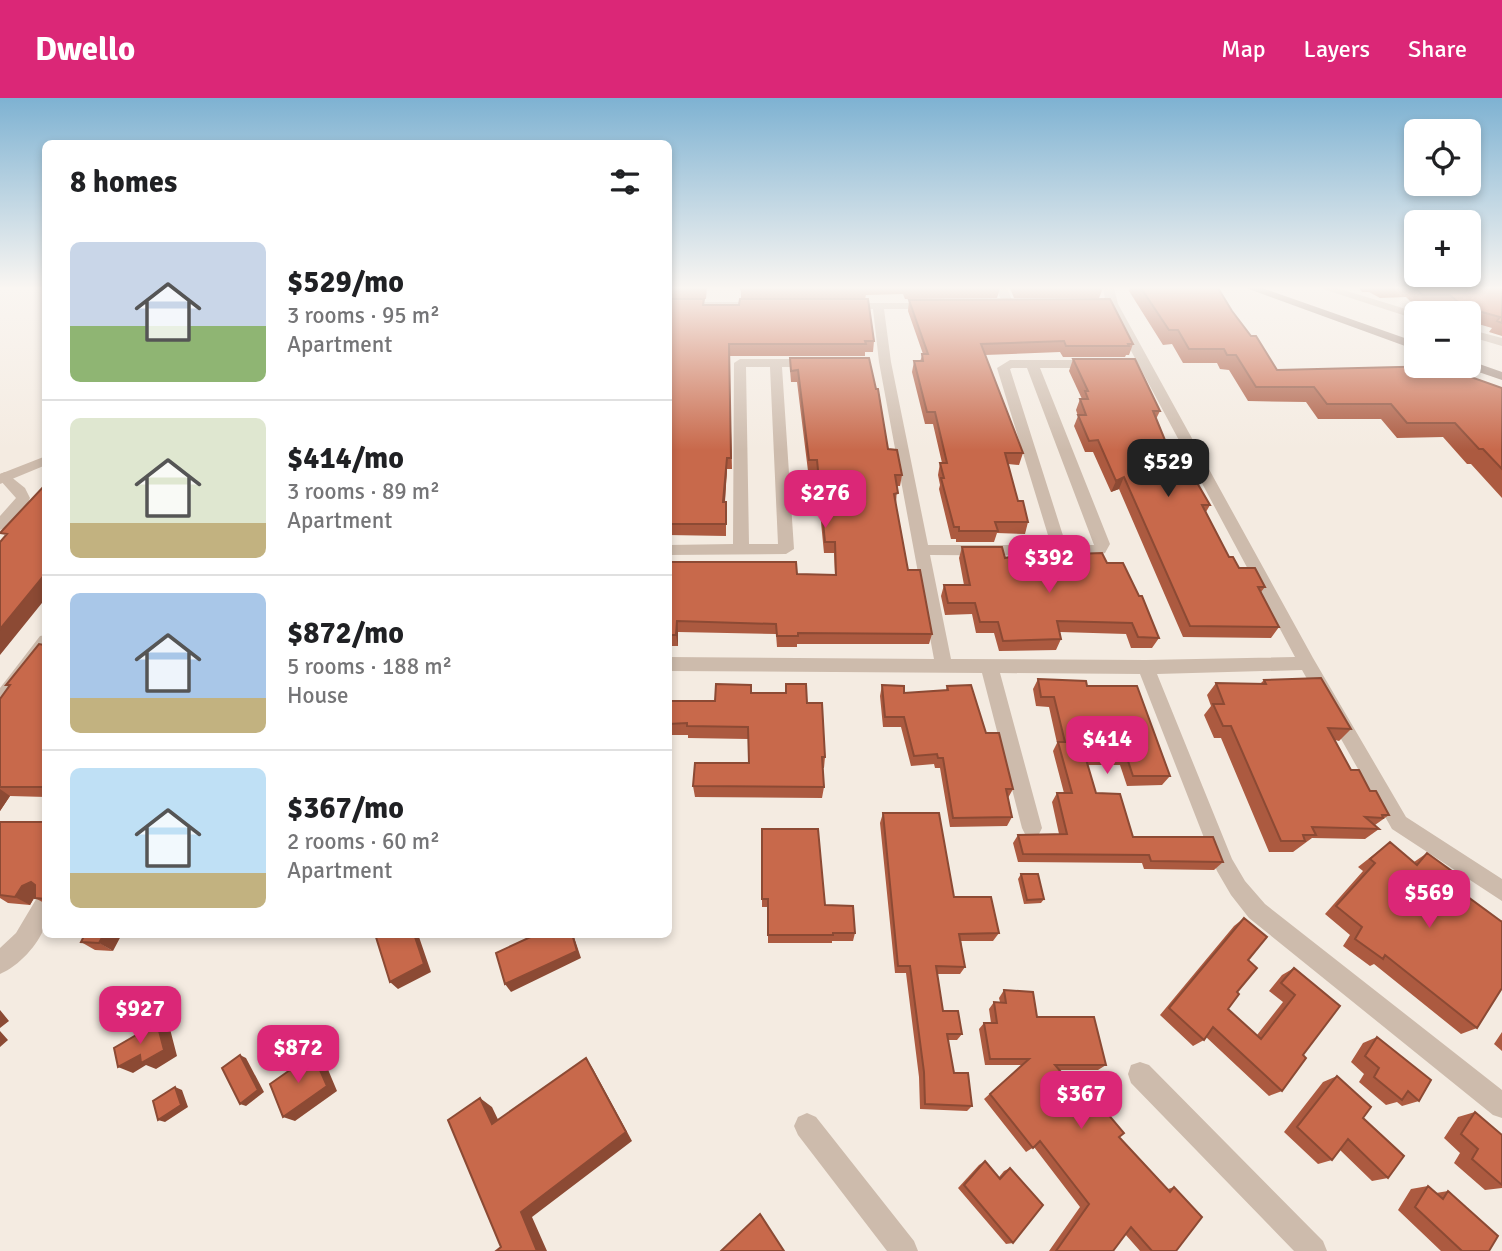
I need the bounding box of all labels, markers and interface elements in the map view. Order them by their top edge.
text: Dwello [35,29,135,70]
text: Map [1221,34,1266,64]
text: Layers [1304,34,1370,64]
text: Share [1408,34,1467,64]
map controls [1404,119,1481,378]
button: locate [1404,119,1481,196]
icon: filters [606,163,644,201]
text: 8 homes [70,164,177,201]
button: + [1404,210,1481,287]
text: $529/mo [287,264,404,301]
icon: home [126,270,210,354]
text: 3 rooms · 95 m² [287,301,440,330]
button: − [1404,301,1481,378]
text: Apartment [287,330,392,359]
text: $414/mo [287,440,404,477]
pin: $529 [1127,440,1209,499]
icon: home [126,446,210,530]
text: $529 [1143,447,1193,476]
pin: $276 [784,470,866,530]
text: 3 rooms · 89 m² [287,477,440,506]
text: $276 [800,478,850,507]
text: Apartment [287,506,392,535]
pin: $392 [1008,536,1090,595]
text: $392 [1024,543,1074,572]
text: $872/mo [287,615,404,652]
icon: home [126,621,210,705]
text: 5 rooms · 188 m² [287,652,452,681]
text: House [287,681,349,710]
pin: $414 [1066,716,1148,776]
text: $414 [1082,724,1132,753]
text: $367/mo [287,790,404,827]
icon: home [126,796,210,880]
text: 2 rooms · 60 m² [287,827,440,856]
text: Apartment [287,856,392,885]
pin: $569 [1388,870,1470,930]
text: $569 [1404,878,1454,907]
pin: $927 [99,986,181,1046]
text: $927 [115,994,165,1023]
pin: $872 [257,1026,339,1085]
text: $872 [273,1033,323,1062]
pin: $367 [1040,1072,1122,1131]
text: $367 [1056,1079,1106,1108]

